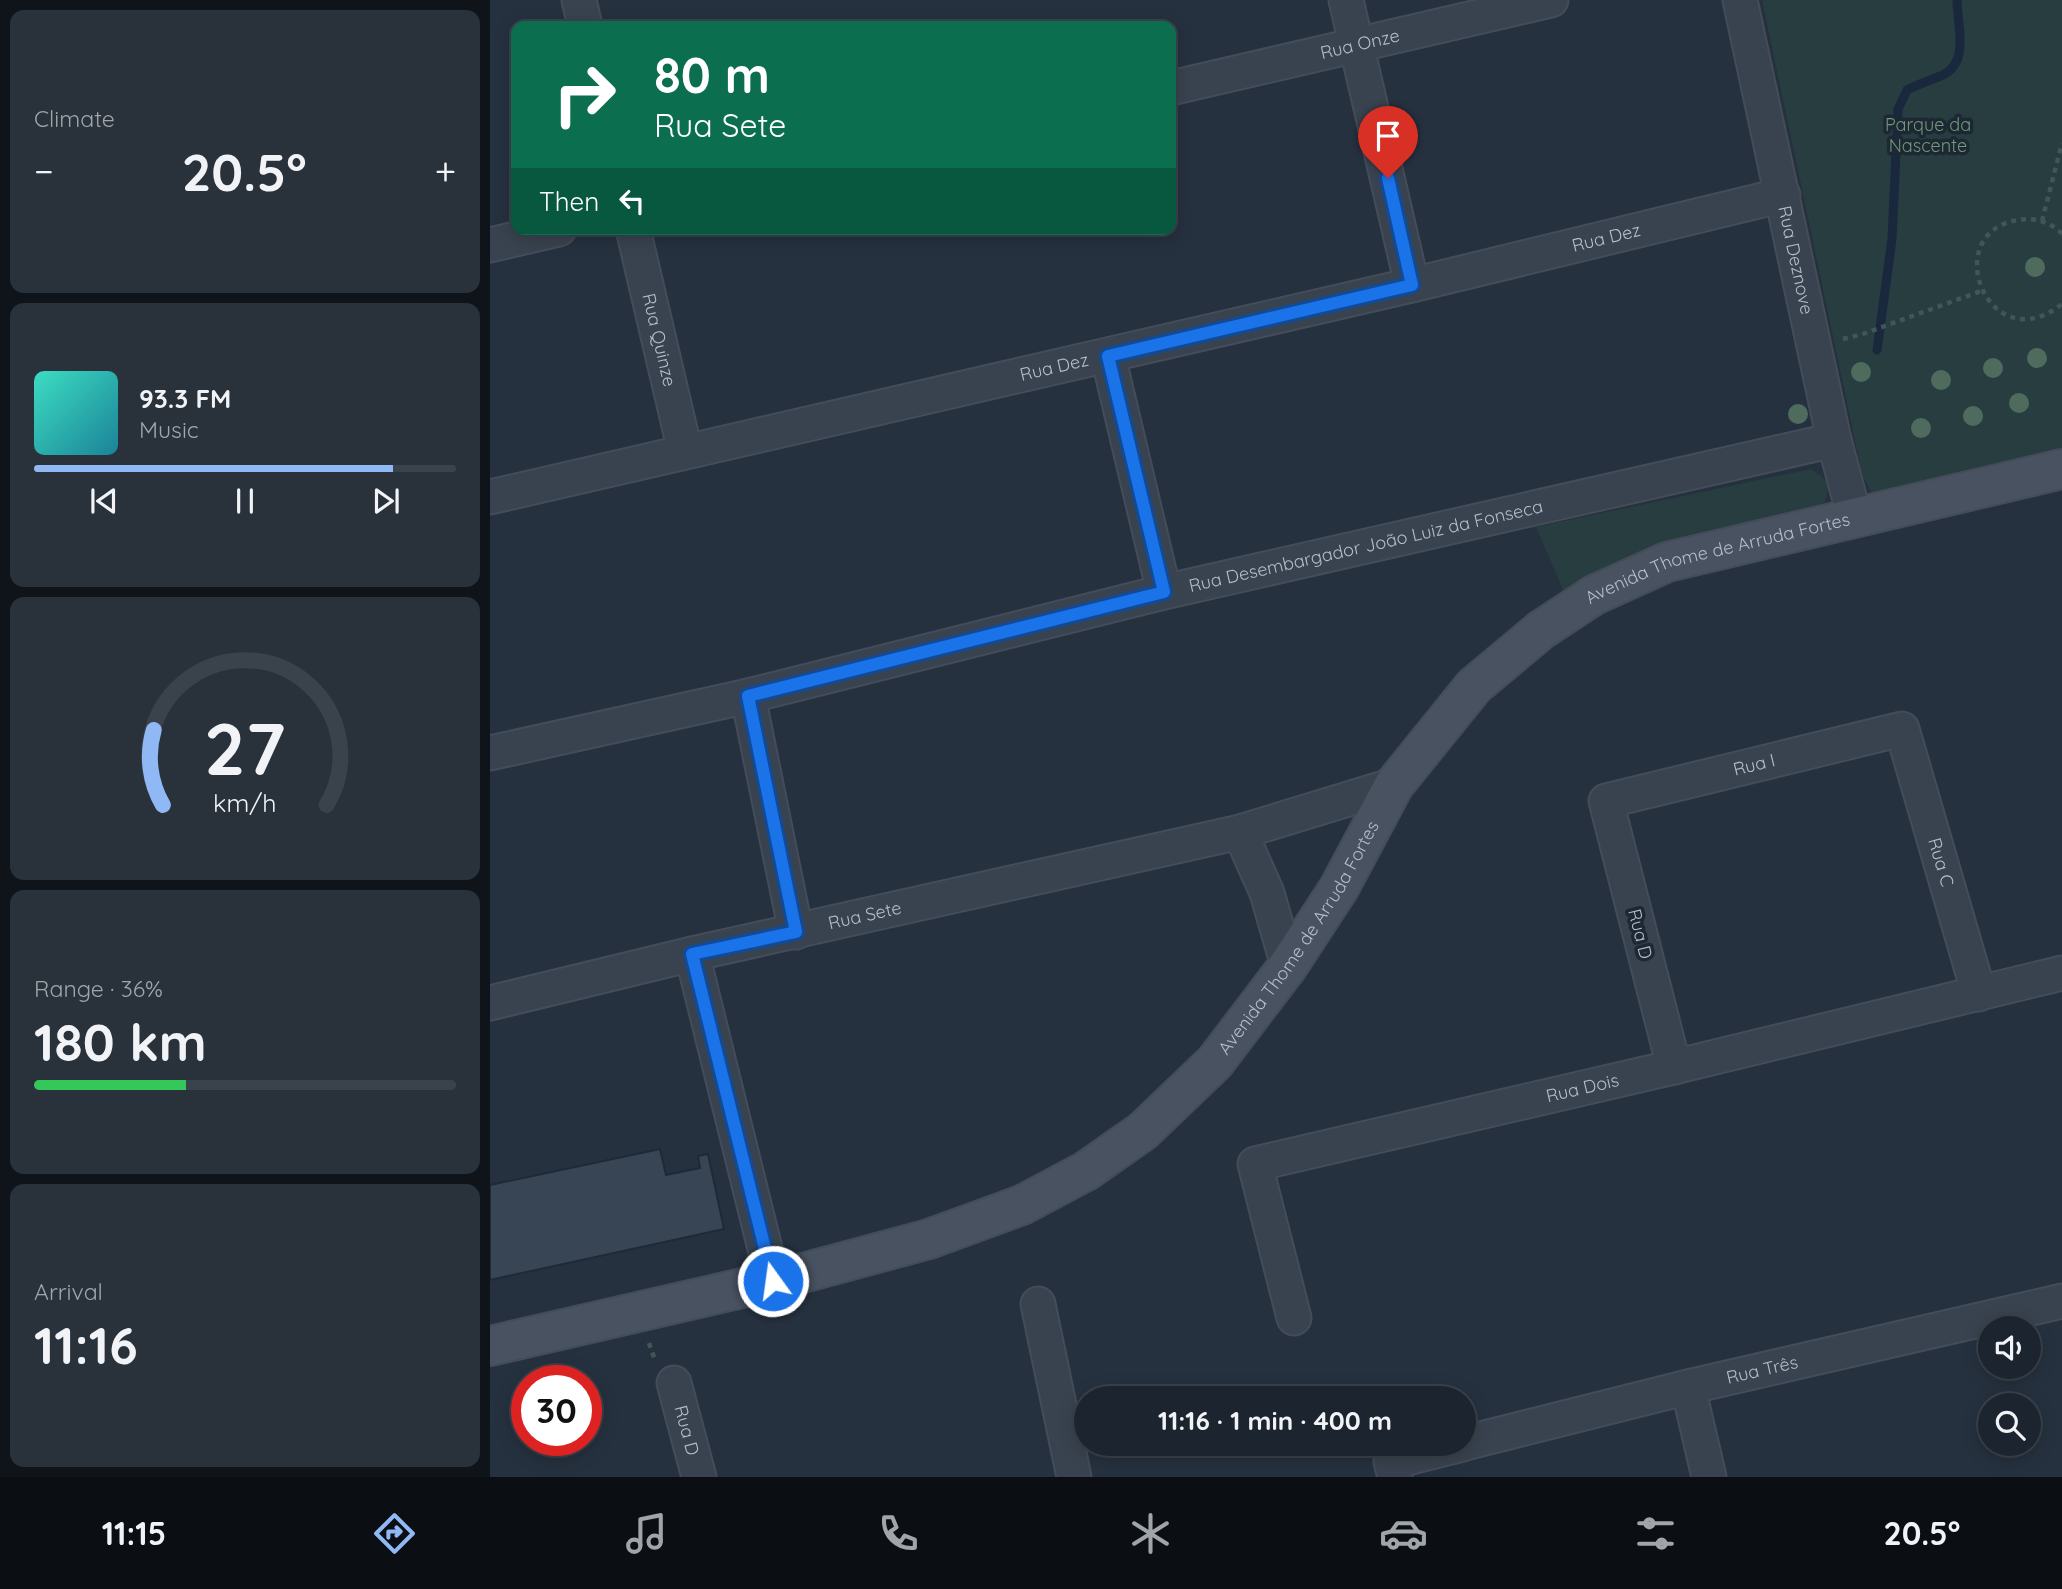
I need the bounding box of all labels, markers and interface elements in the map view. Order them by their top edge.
street label: Rua Onze [1318,23,1402,64]
text: 80 m [654,44,770,105]
icon: right [539,49,630,140]
text: Climate [34,104,115,133]
text: Rua Sete [654,105,786,145]
pin [1358,106,1418,178]
park label: Parque da Nascente [1885,113,1971,157]
icon: arrive [1369,117,1407,155]
text: 20.5° [182,139,307,204]
text: − [34,147,54,195]
text: + [435,147,456,195]
icon: left [613,182,651,220]
text: Then [539,185,599,218]
street label: Rua Deznove [1773,204,1819,317]
street label: Rua Dez [1570,218,1643,257]
street label: Rua Quinze [637,291,682,389]
street label: Rua Dez [1018,348,1091,386]
text: 93.3 FM [139,382,231,415]
text: Music [139,415,199,444]
icon: previous [85,482,123,520]
icon: pause [226,482,264,520]
icon: next [367,482,405,520]
street label: Rua Desembargador João Luiz da Fonseca [1186,494,1545,597]
street label: Avenida Thome de Arruda Fortes [1580,507,1852,609]
text: 27 [204,702,286,793]
street label: Rua I [1731,748,1777,781]
text: km/h [213,786,277,817]
street label: Avenida Thome de Arruda Fortes [1213,817,1384,1059]
street label: Rua C [1923,835,1959,889]
street label: Rua Sete [826,896,904,934]
street label: Rua D [1623,906,1658,961]
text: Range · 36% [34,974,163,1003]
text: 180 km [34,1009,207,1074]
street label: Rua Dois [1544,1068,1621,1107]
position arrow [736,1244,810,1318]
text: Arrival [34,1277,103,1306]
text: 11:16 [34,1312,138,1377]
map controls [1978,1316,2041,1456]
button: sound [1978,1316,2041,1379]
street label: Rua Três [1724,1350,1800,1389]
speed limit sign: 30 [511,1365,602,1456]
button: search [1978,1393,2041,1456]
street label: Rua D [669,1403,705,1458]
text: 11:16 · 1 min · 400 m [1158,1404,1392,1437]
icon: directions [370,1509,419,1558]
icon: music [622,1509,671,1558]
icon: phone [874,1509,923,1558]
icon: climate [1126,1509,1175,1558]
icon: car [1379,1509,1428,1558]
icon: filters [1631,1509,1680,1558]
text: 11:15 [102,1513,166,1553]
text: 20.5° [1883,1513,1960,1553]

